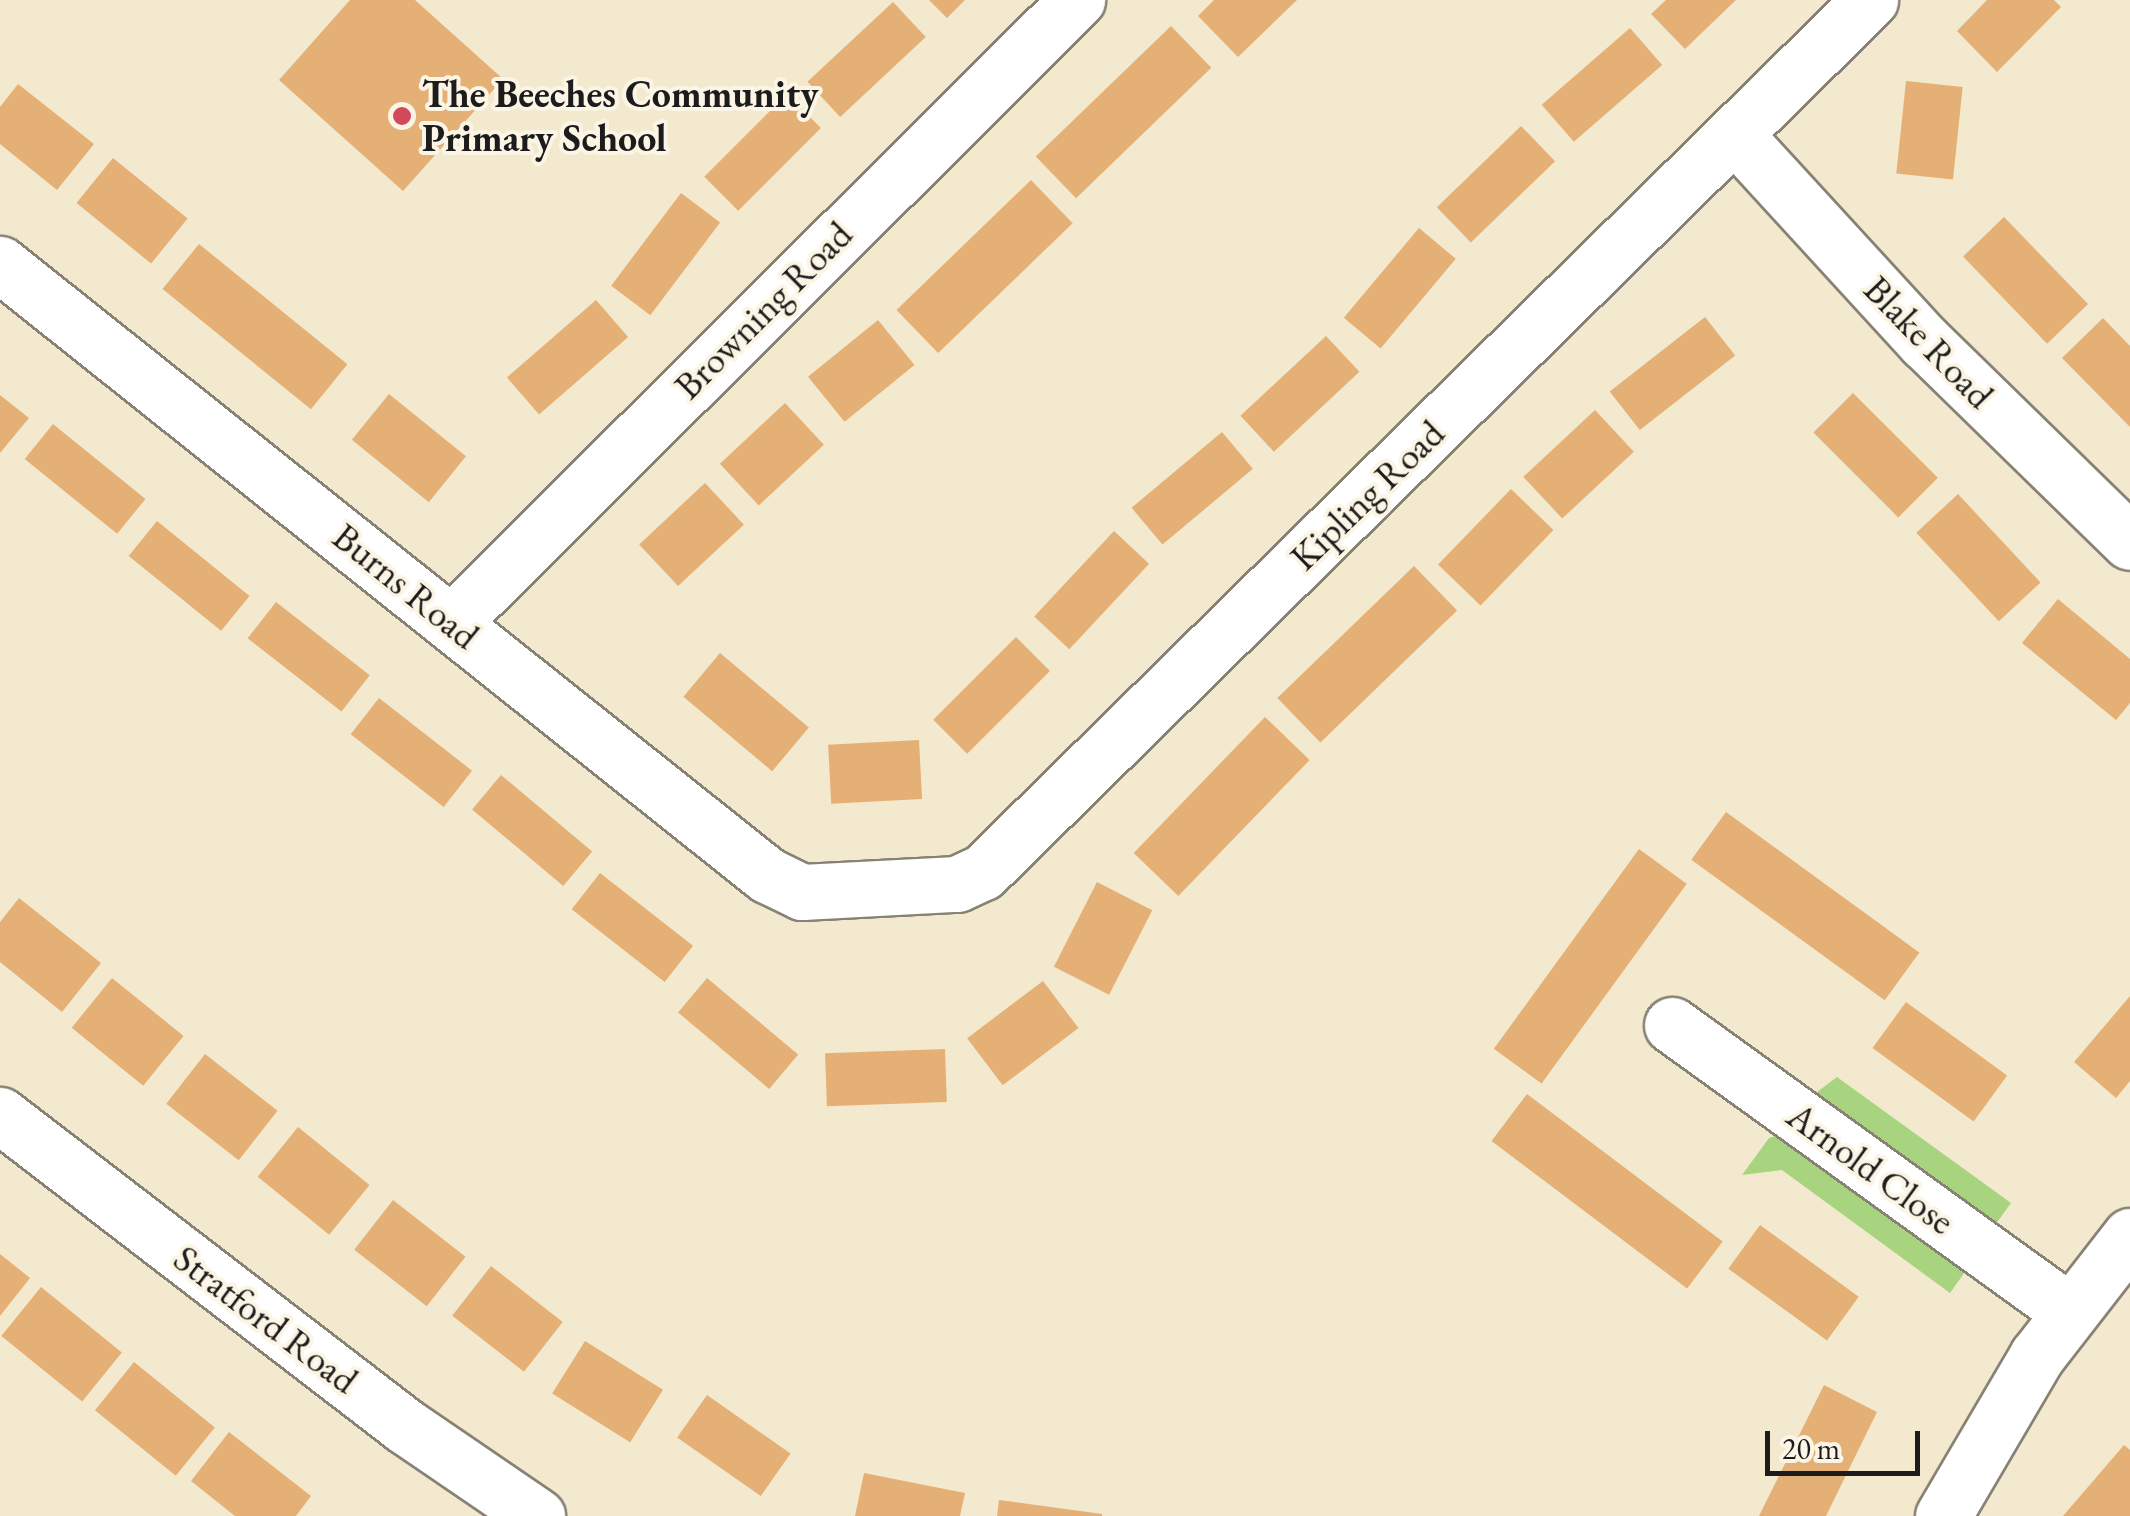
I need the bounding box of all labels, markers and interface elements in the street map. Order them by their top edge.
place label: The Beeches Community Primary School [422,71,818,160]
marker: The Beeches Community Primary School [391,105,413,127]
street label: Browning Road [665,212,861,408]
street label: Blake Road [1855,266,2003,418]
street label: Kipling Road [1280,410,1454,580]
street label: Burns Road [324,513,488,659]
street label: Arnold Close [1779,1092,1963,1244]
street label: Stratford Road [165,1235,367,1403]
scale bar [1770,1411,1925,1473]
text: 20 m [1782,1429,1840,1468]

